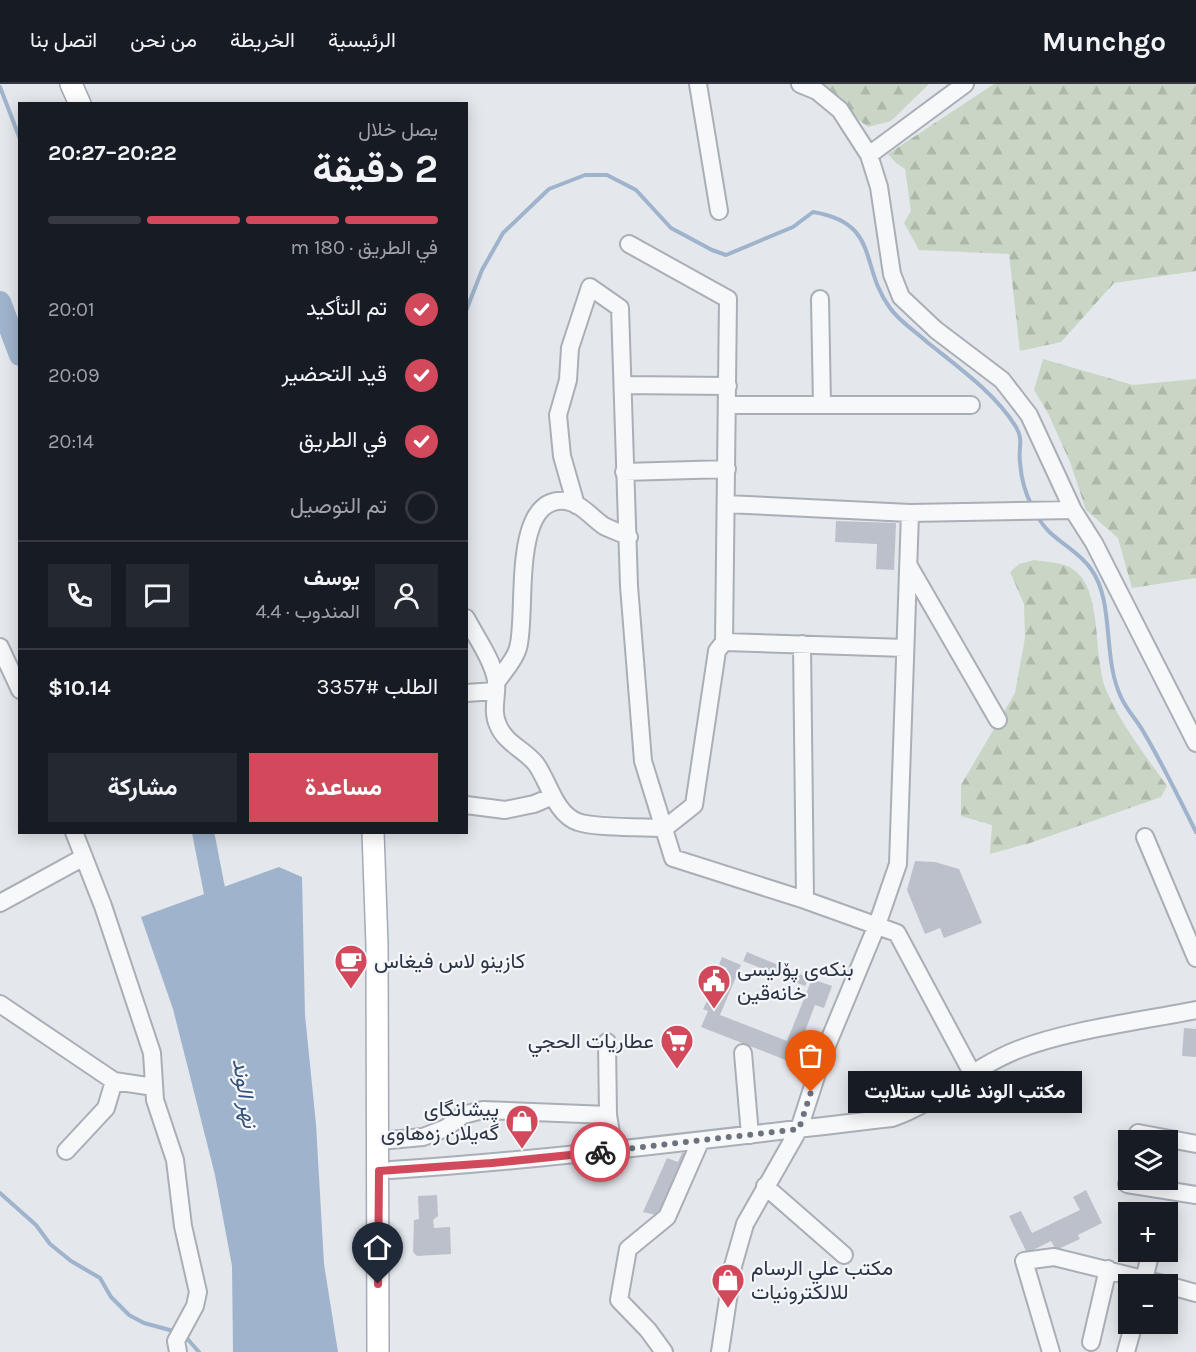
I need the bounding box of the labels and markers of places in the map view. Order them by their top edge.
cafe icon: كازينو لاس فيغاس [333,943,369,990]
place label: كازينو لاس فيغاس [374,949,525,974]
place label: بنکەی پۆلیسی خانەقین [737,957,854,1005]
public building icon: بنکەی پۆلیسی خانەقین [696,963,732,1010]
supermarket icon: عطاريات الحجي [659,1023,695,1070]
place label: عطاريات الحجي [528,1029,654,1058]
pin [785,1030,836,1092]
callout: مكتب الوند غالب ستلايت [847,1071,1081,1113]
place label: پیشانگای گەیلان زەهاوی [381,1097,499,1146]
shop icon: پیشانگای گەیلان زەهاوی [504,1103,540,1150]
pin [352,1222,403,1284]
place label: مكتب علي الرسام للالكترونيات [751,1256,893,1305]
shop icon: مكتب علي الرسام للالكترونيات [710,1262,746,1309]

